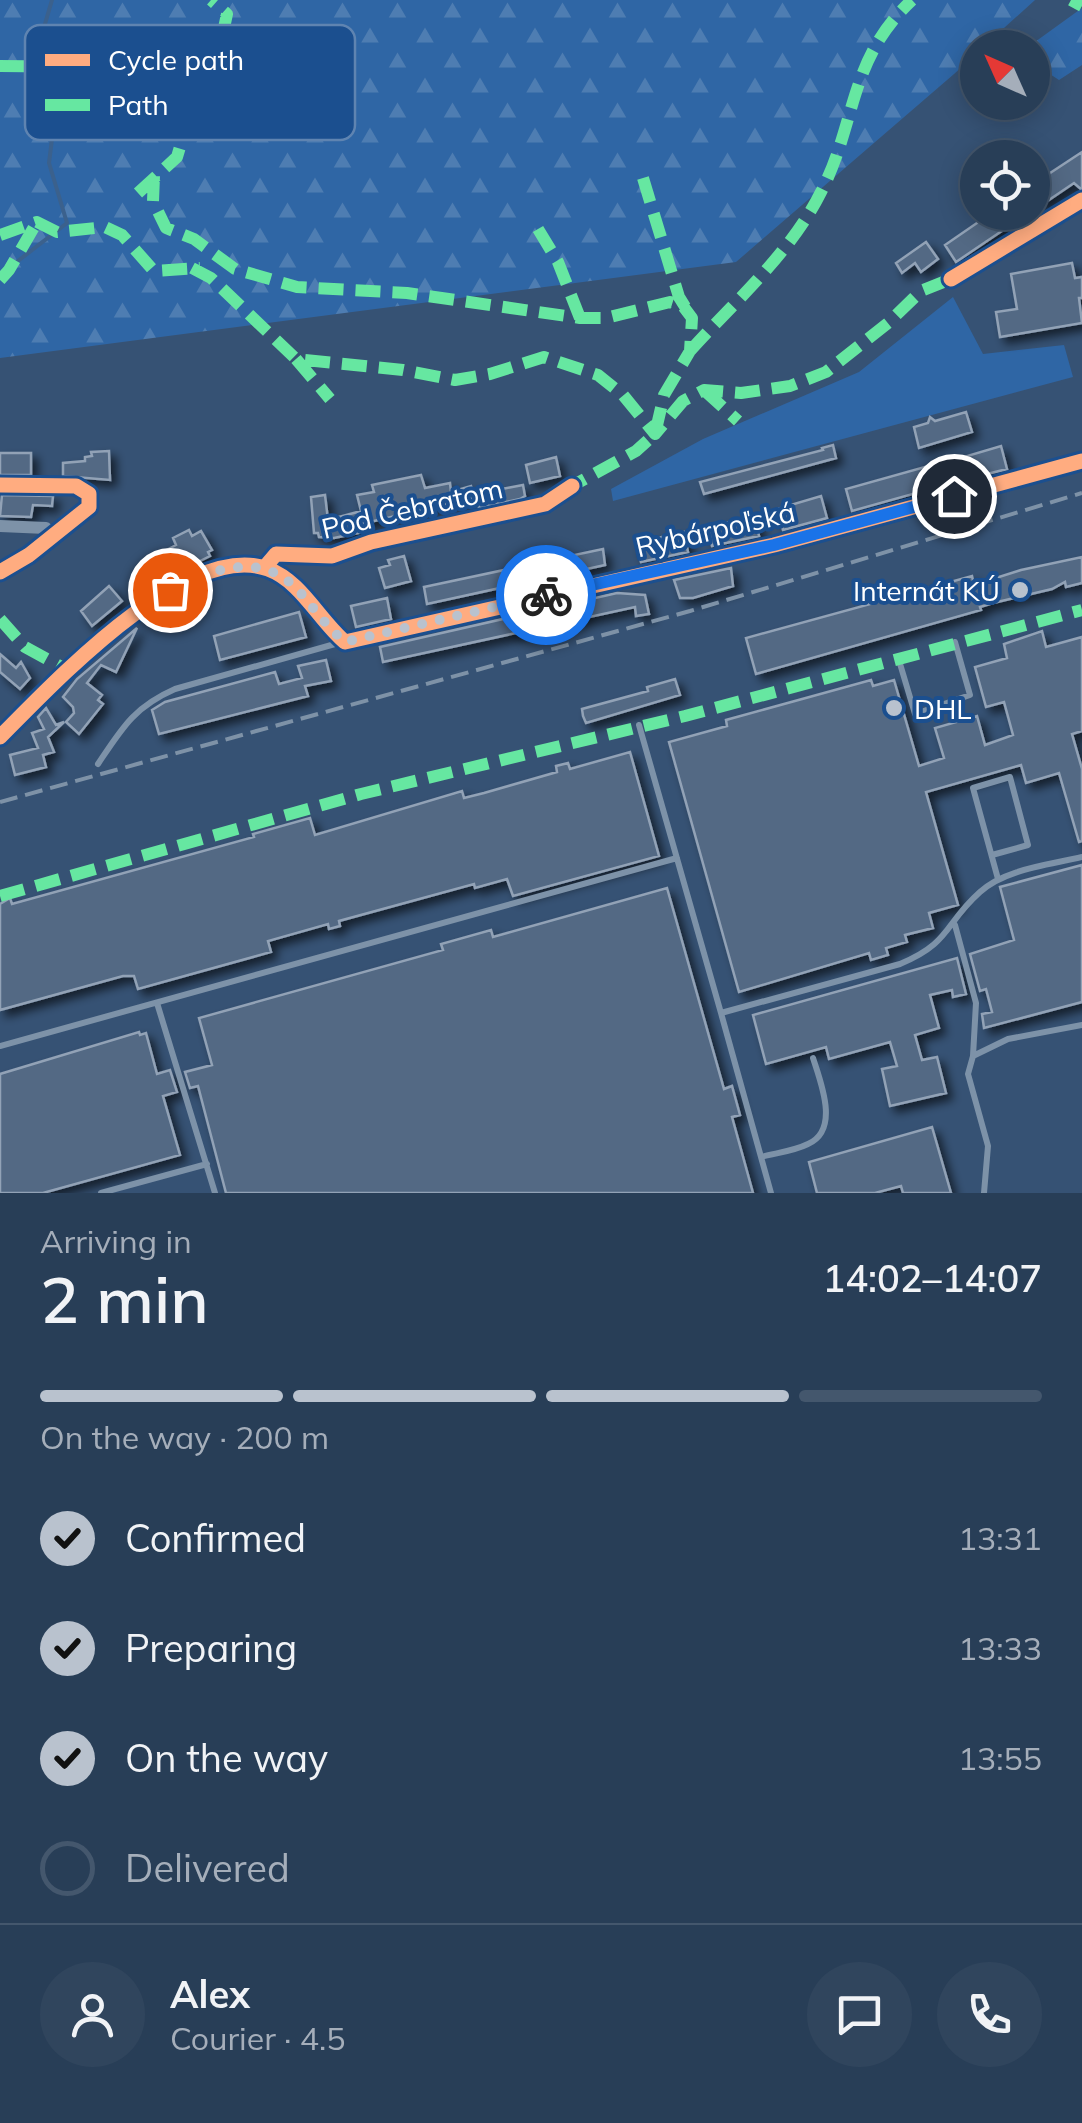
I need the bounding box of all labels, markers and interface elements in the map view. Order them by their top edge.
legend [25,25,355,140]
north arrow [960,30,1050,120]
map controls [960,30,1050,230]
text: Cycle path [108,42,244,77]
text: Path [108,87,169,122]
button: locate [960,140,1050,230]
pin [912,454,997,539]
icon: home [927,469,982,524]
street label: Pod Čebratom [318,470,506,546]
street label: Rybárpoľská [632,494,798,564]
courier [496,545,596,645]
pin [128,548,213,633]
icon: bag [143,563,198,618]
icon: bike [519,568,574,623]
place label: Internát KÚ [853,573,1000,608]
marker: Internát KÚ [1009,579,1031,601]
place label: DHL [914,691,972,726]
marker: DHL [883,697,905,719]
text: Arriving in [40,1221,192,1261]
text: 14:02–14:07 [822,1254,1042,1302]
text: 2 min [40,1258,209,1339]
text: On the way · 200 m [40,1417,329,1457]
icon: check [40,1511,95,1566]
text: Confirmed [125,1514,306,1562]
text: 13:31 [958,1518,1042,1558]
icon: check [40,1621,95,1676]
text: Preparing [125,1624,297,1672]
text: 13:33 [958,1628,1042,1668]
icon: check [40,1731,95,1786]
text: On the way [125,1734,328,1782]
text: 13:55 [958,1738,1042,1778]
text: Delivered [125,1844,290,1892]
button: person [40,1962,145,2067]
button: chat [807,1962,912,2067]
button: phone [937,1962,1042,2067]
text: Alex [170,1970,250,2018]
text: Courier · 4.5 [170,2018,346,2058]

